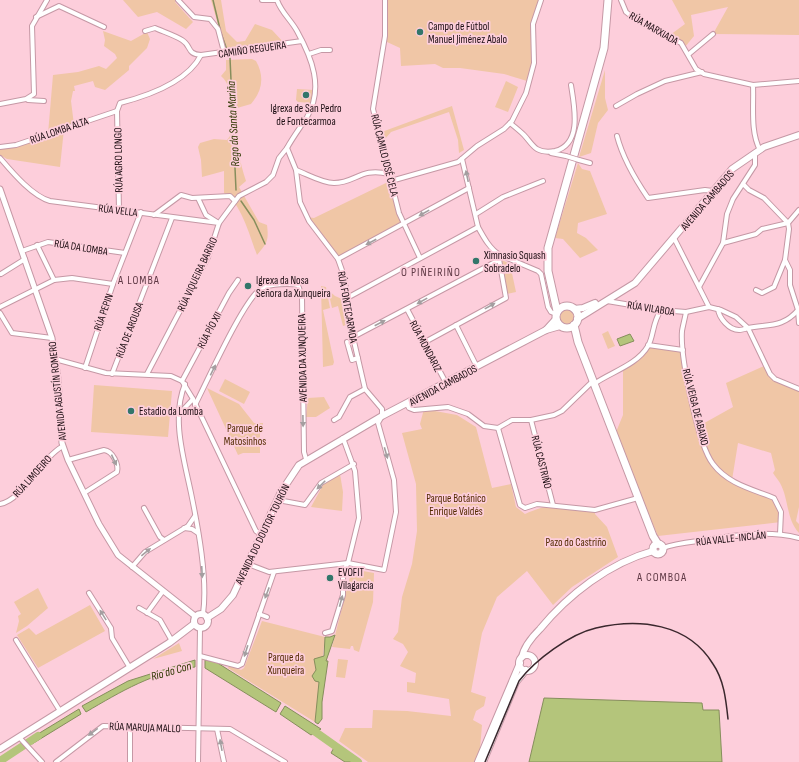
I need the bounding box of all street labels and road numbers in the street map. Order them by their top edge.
street label: RÚA MARXIADA [627,9,681,48]
street label: CAMIÑO REGUEIRA [217,37,287,61]
street label: RÚA CAMILO JOSÉ CELA [368,113,401,198]
street label: RÚA LOMBA ALTA [28,114,90,147]
street label: RÚA AGRO LONGO [111,127,126,193]
street label: AVENIDA CAMBADOS [677,168,737,234]
street label: RÚA VELLA [98,202,139,219]
street label: RÚA VIQUEIRA BARRIO [175,235,220,313]
street label: RÚA DA LOMBA [53,237,109,258]
street label: RÚA FONTECARMOA [335,270,360,344]
street label: RÚA PEPIN [91,292,116,332]
street label: RÚA VILABOA [626,298,676,319]
street label: RÚA DE AROUSA [113,300,146,360]
street label: RÚA PÍO XII [194,310,225,351]
street label: AVENIDA DA XUNQUEIRA [295,314,310,403]
street label: RÚA MONDARIZ [407,318,445,374]
street label: AVENIDA AGUSTÍN ROMERO [46,341,69,442]
street label: AVENIDA CAMBADOS [406,362,480,409]
street label: RÚA VEIGA DE ABAIXO [680,367,711,447]
street label: RÚA CASTRIÑO [529,434,555,490]
street label: RÚA LIMOEIRO [10,453,55,500]
street label: AVENIDA DO DOUTOR TOURÓN [232,482,292,587]
street label: RÚA VALLE-INCLÁN [695,528,767,549]
street label: RÚA MARUJA MALLO [109,720,181,735]

